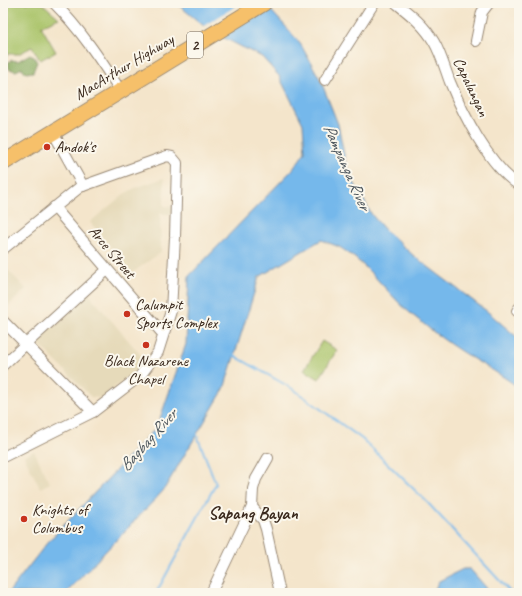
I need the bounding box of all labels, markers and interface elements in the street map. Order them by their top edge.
street label: MacArthur Highway [71,29,179,104]
road number: 2 [187,32,203,58]
street label: Capalangan [449,54,494,121]
water label: Pampanga River [319,121,376,216]
place label: Andok's [55,137,97,157]
marker: Andok's [42,142,52,152]
street label: Arce Street [84,221,141,284]
place label: Calumpit Sports Complex [135,295,219,333]
marker: Calumpit Sports Complex [122,309,132,319]
marker: Black Nazarene Chapel [141,340,151,350]
place label: Black Nazarene Chapel [104,351,190,389]
water label: Bagbag River [115,403,183,475]
place label: Knights of Columbus [32,500,92,538]
district label: Sapang Bayan [208,502,298,524]
marker: Knights of Columbus [19,514,29,524]

